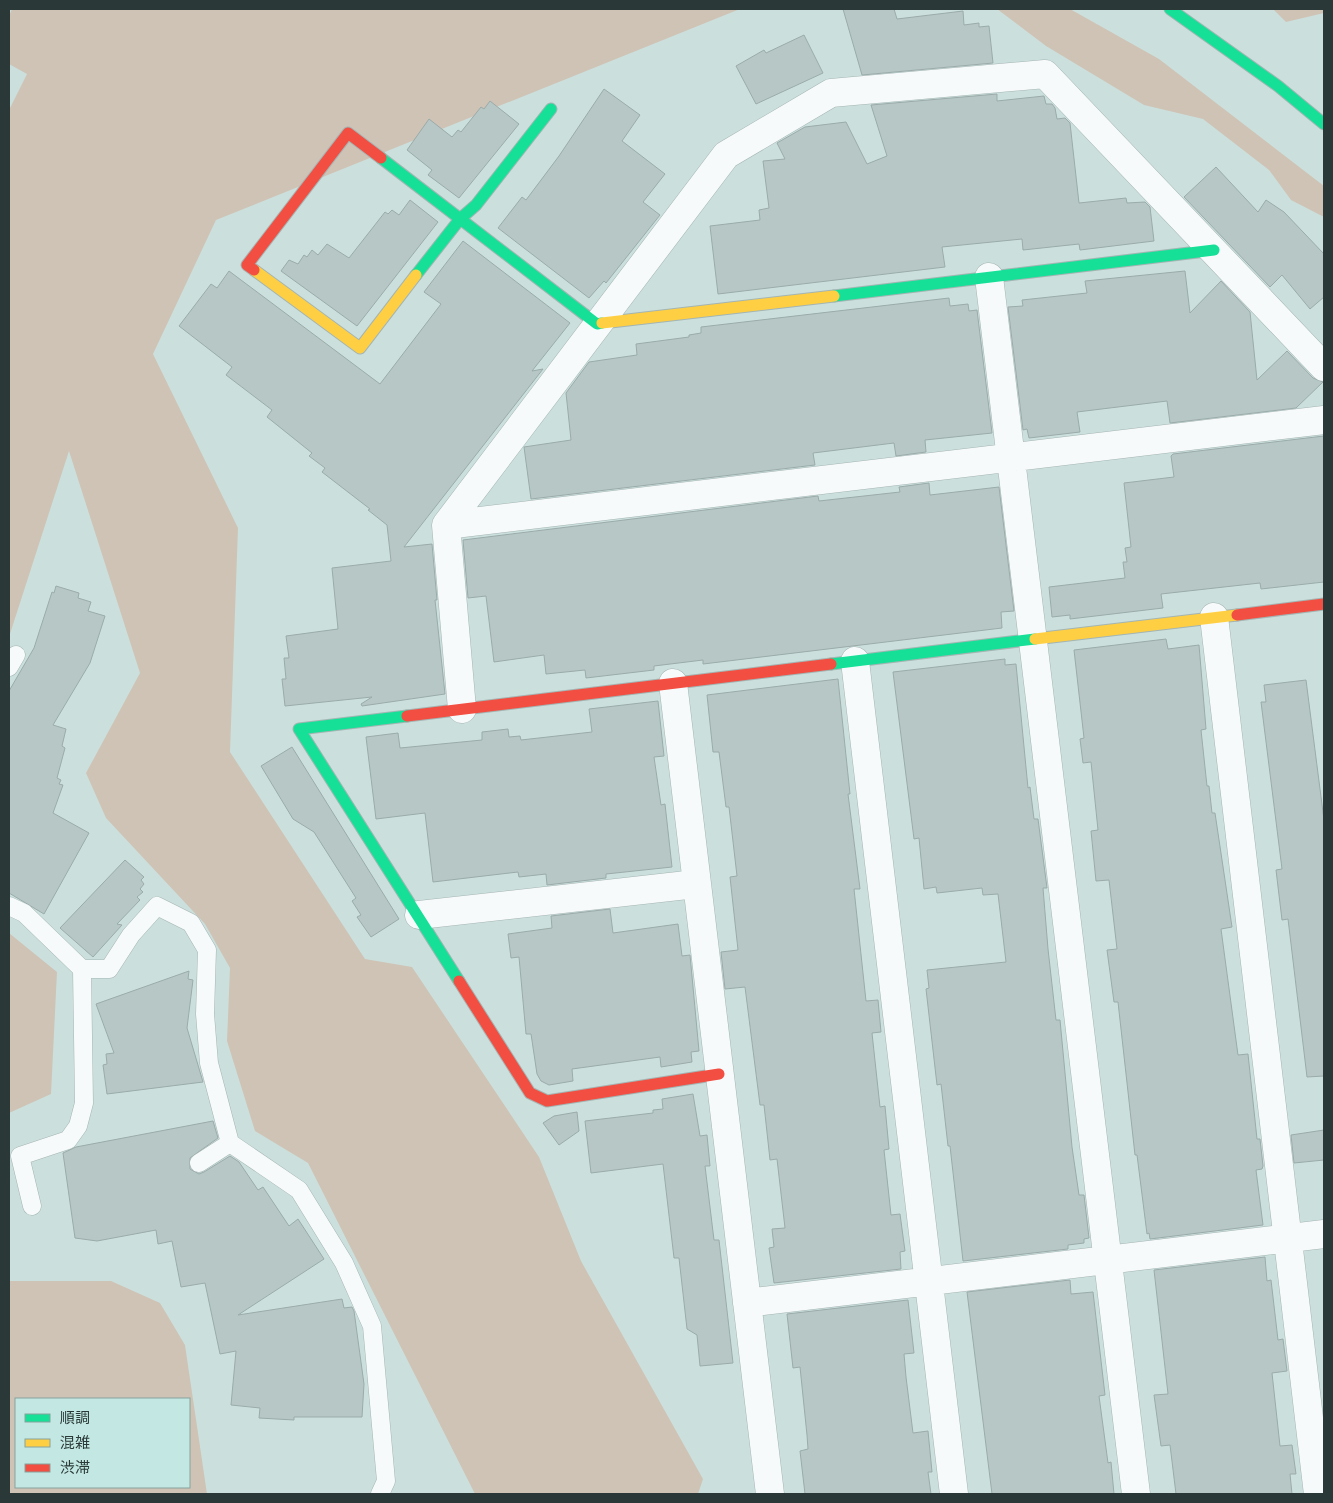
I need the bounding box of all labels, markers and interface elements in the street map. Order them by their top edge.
legend [15,1398,190,1488]
text: 順調 [60,1411,90,1426]
text: 混雑 [60,1435,90,1451]
text: 渋滞 [60,1460,90,1476]

